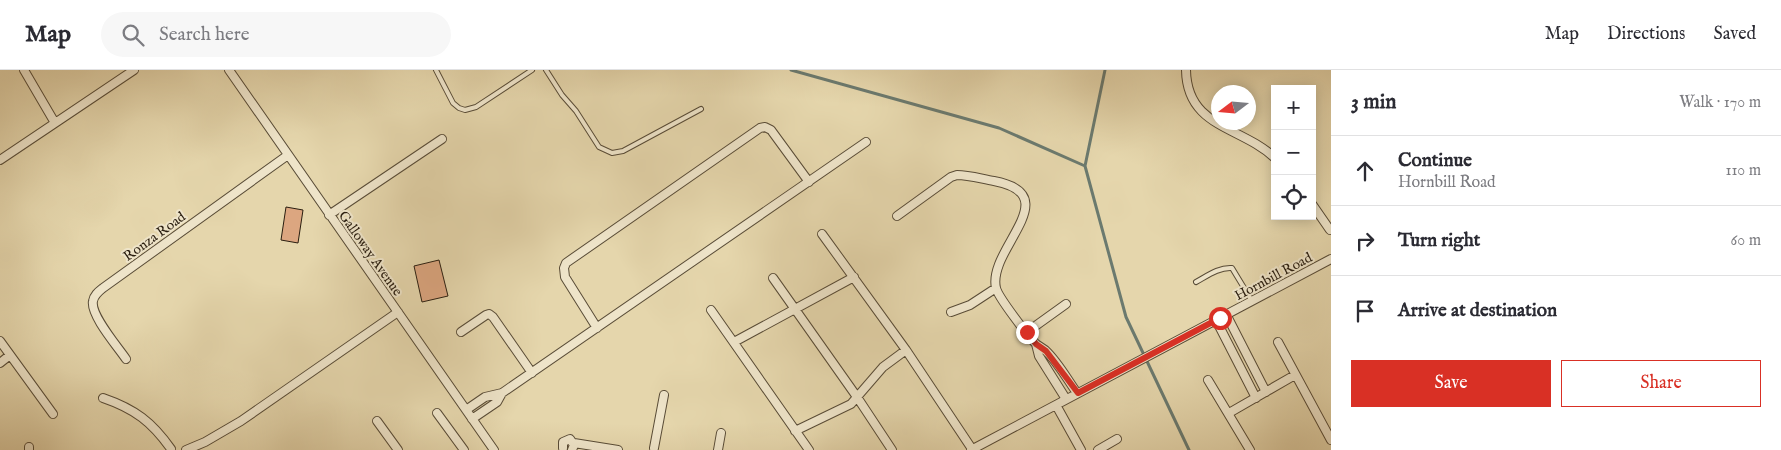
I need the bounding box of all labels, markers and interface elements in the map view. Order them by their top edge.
search box [101,12,451,57]
text: Map [25,19,71,50]
icon: search [119,21,147,49]
text: Search here [159,23,250,47]
text: Map [1545,23,1579,46]
text: Directions [1607,23,1685,46]
text: Saved [1713,23,1756,46]
north arrow [1211,85,1256,130]
map controls [1271,85,1316,220]
button: + [1271,85,1316,130]
text: 3 min [1351,89,1396,116]
text: Walk · 170 m [1679,93,1761,113]
button: − [1271,130,1316,175]
text: Continue [1398,149,1472,173]
icon: ahead [1351,157,1379,185]
text: 110 m [1725,161,1761,181]
text: Hornbill Road [1398,173,1496,193]
button: locate [1271,175,1316,220]
street label: Galloway Avenue [334,207,407,300]
street label: Ronza Road [120,208,190,265]
icon: right [1351,227,1379,255]
text: Turn right [1398,229,1480,253]
text: 60 m [1731,231,1761,251]
street label: Hornbill Road [1232,249,1316,305]
icon: arrive [1351,297,1379,325]
text: Arrive at destination [1398,299,1557,323]
route start [1209,307,1232,330]
route end [1016,321,1039,344]
button: Save [1351,360,1551,407]
button: Share [1561,360,1761,407]

